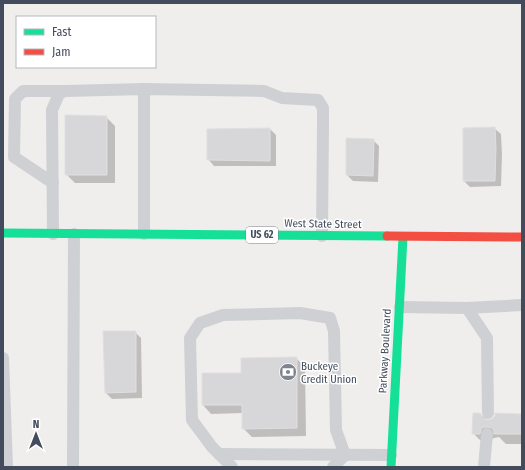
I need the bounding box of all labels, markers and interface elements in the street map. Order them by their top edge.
legend [16,16,156,68]
text: Fast [52,25,71,39]
text: Jam [52,45,70,59]
street label: West State Street [284,217,362,231]
road number: US 62 [246,227,278,243]
street label: Parkway Boulevard [376,308,394,394]
place label: Buckeye Credit Union [301,360,357,386]
bank icon: Buckeye Credit Union [278,362,298,382]
north arrow [16,414,56,454]
text: N [33,418,39,431]

